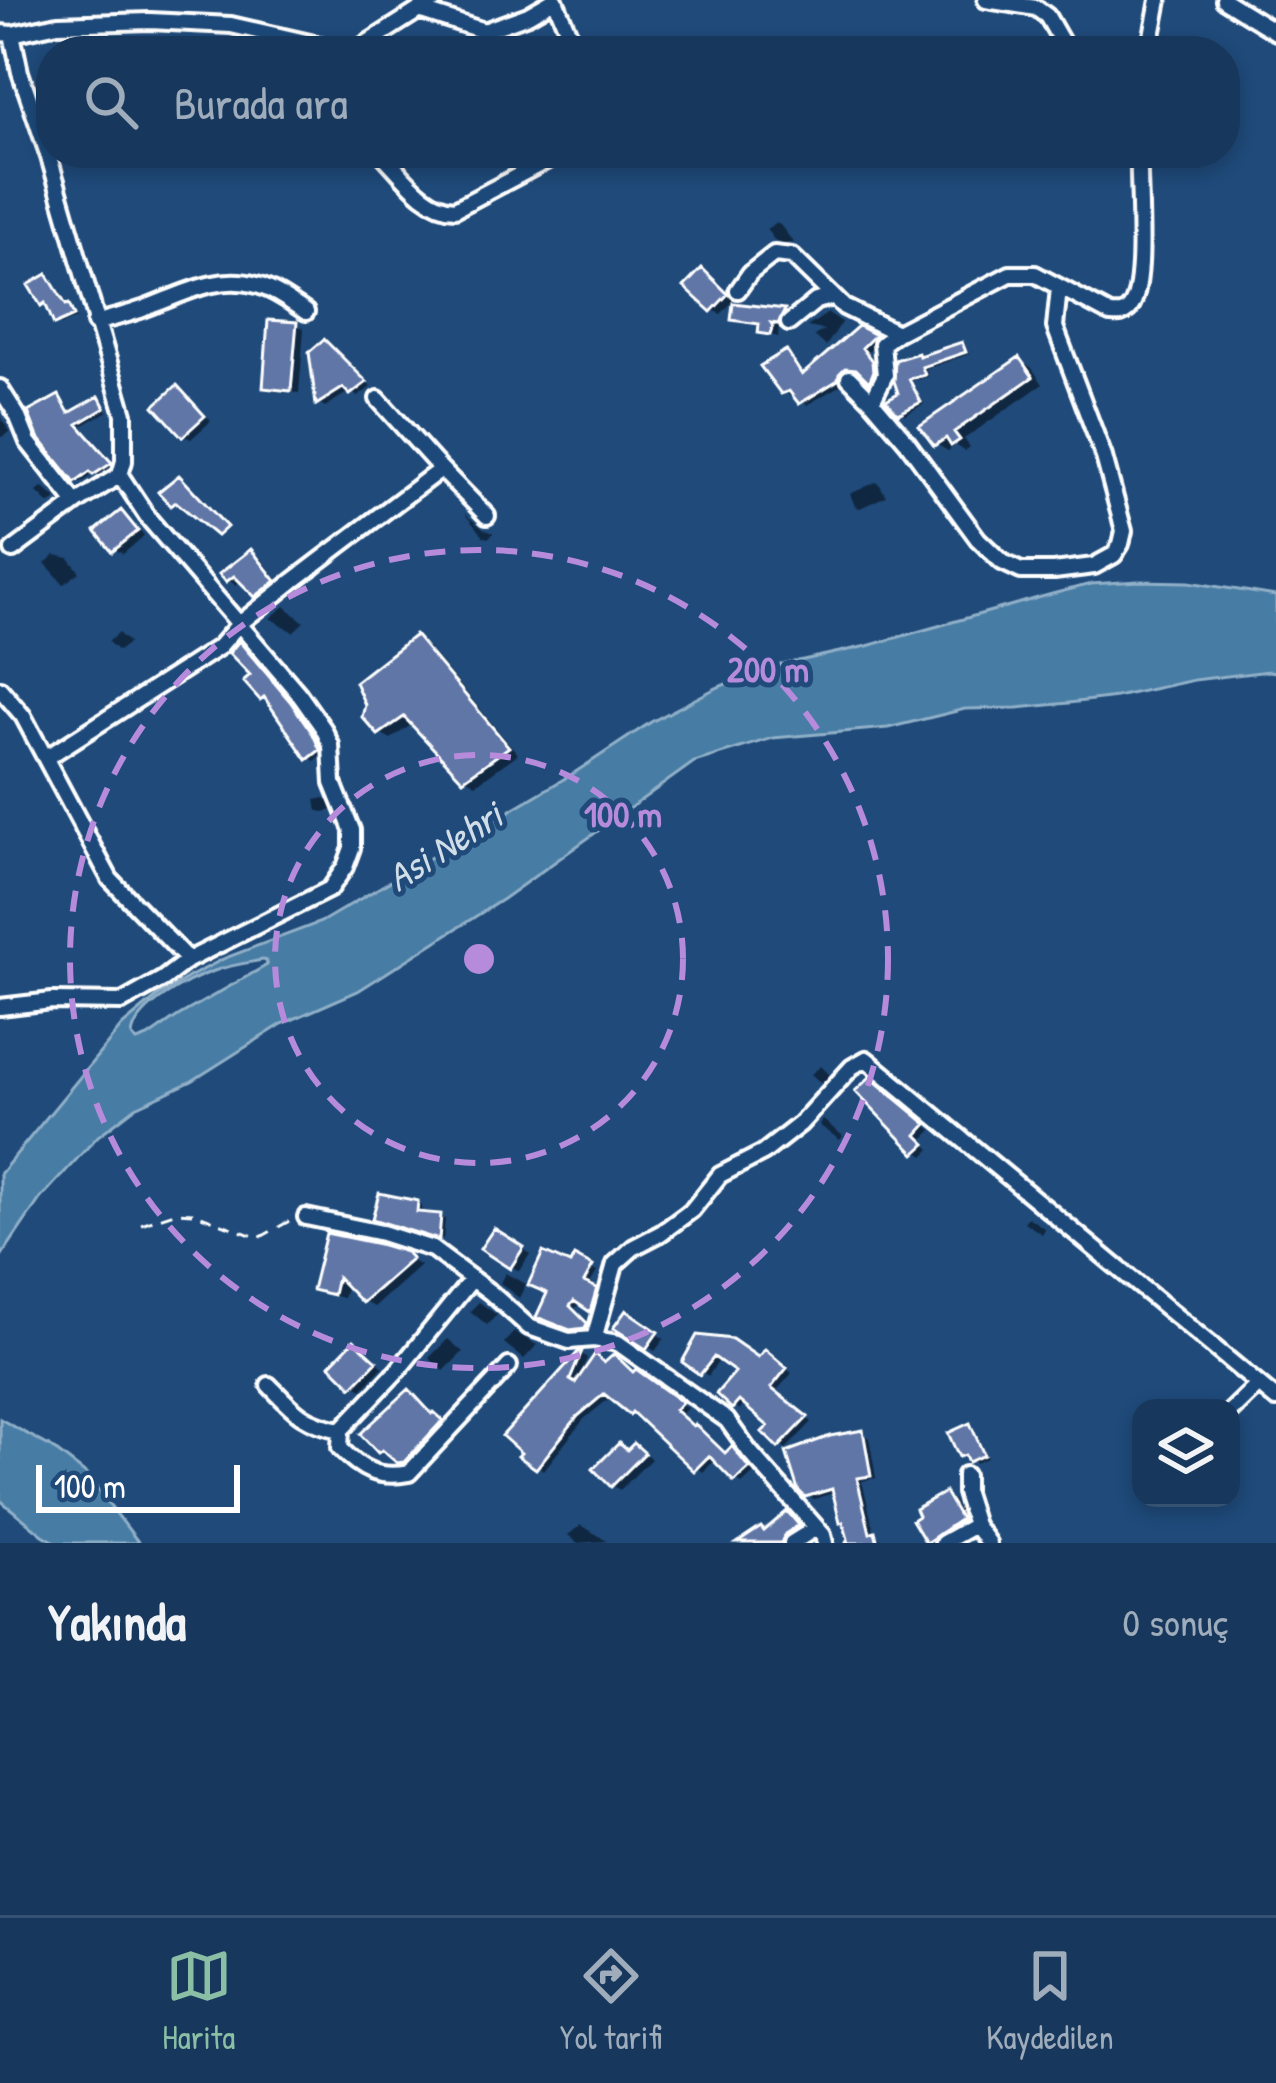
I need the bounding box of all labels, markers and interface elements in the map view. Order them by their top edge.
search box [36,36,1240,168]
icon: search [78,69,144,135]
text: Burada ara [174,72,348,133]
text: 200 m [727,644,809,693]
water label: Asi Nehri [376,787,515,903]
text: 100 m [584,789,662,838]
centre of rings [458,938,500,980]
map controls [1132,1399,1240,1507]
button: layers [1132,1399,1240,1507]
scale bar [36,1459,240,1512]
text: 100 m [54,1464,126,1508]
text: Yakında [48,1587,186,1656]
text: 0 sonuç [1122,1595,1228,1648]
tab: Harita [162,1943,235,2059]
tab: Yol tarifi [560,1943,662,2059]
tab: Kaydedilen [986,1943,1114,2059]

